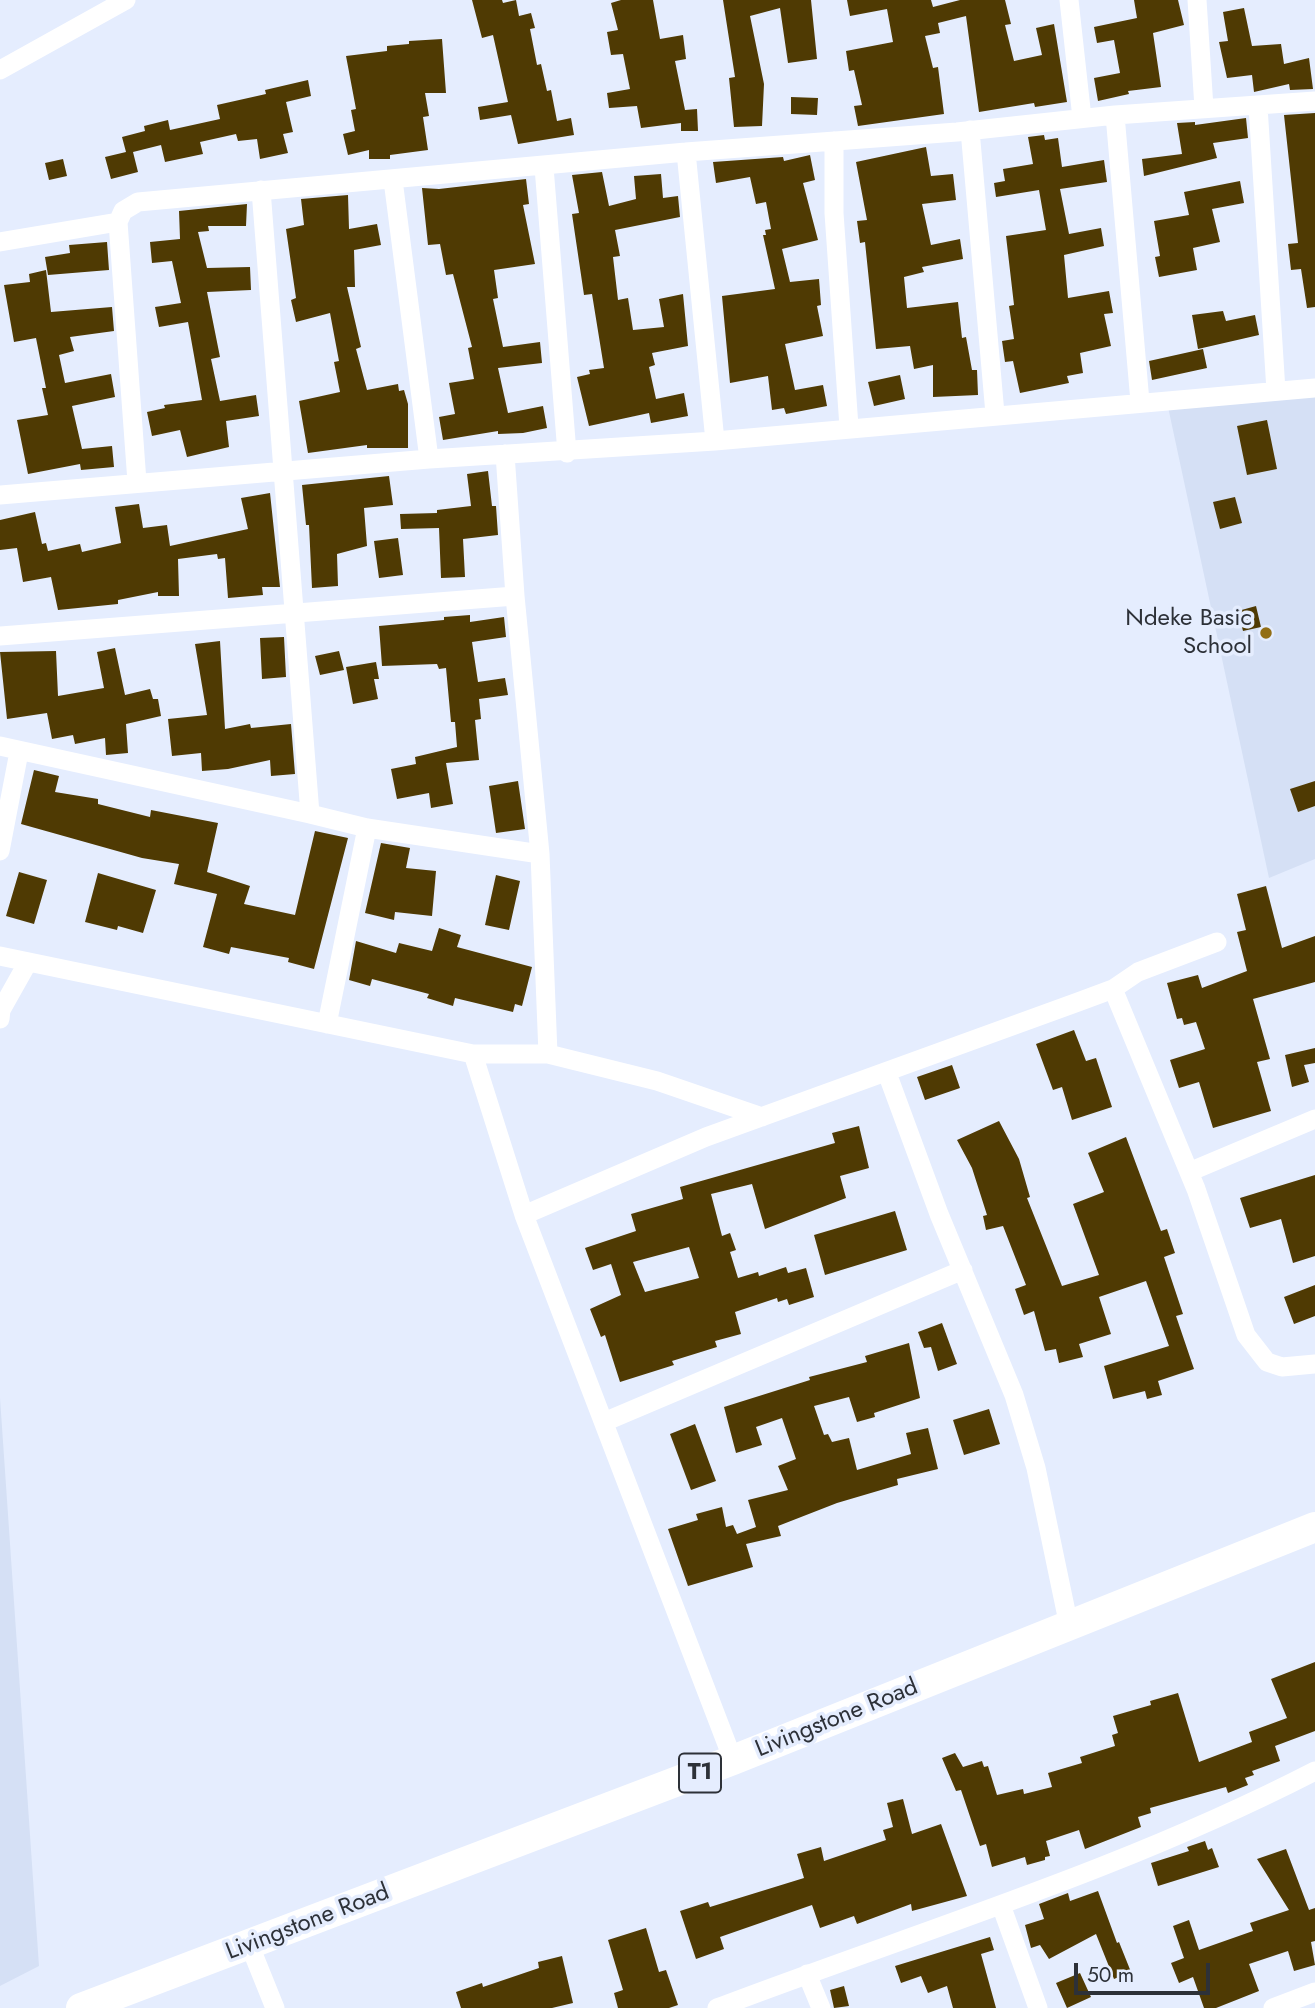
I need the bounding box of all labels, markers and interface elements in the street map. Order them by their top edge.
place label: Ndeke Basic School [1125,605,1252,661]
marker: Ndeke Basic School [1258,625,1274,641]
street label: Livingstone Road [752,1673,922,1765]
road number: T1 [679,1754,721,1792]
street label: Livingstone Road [222,1879,394,1967]
scale bar [1077,1948,1214,1992]
text: 50 m [1087,1960,1134,1990]

